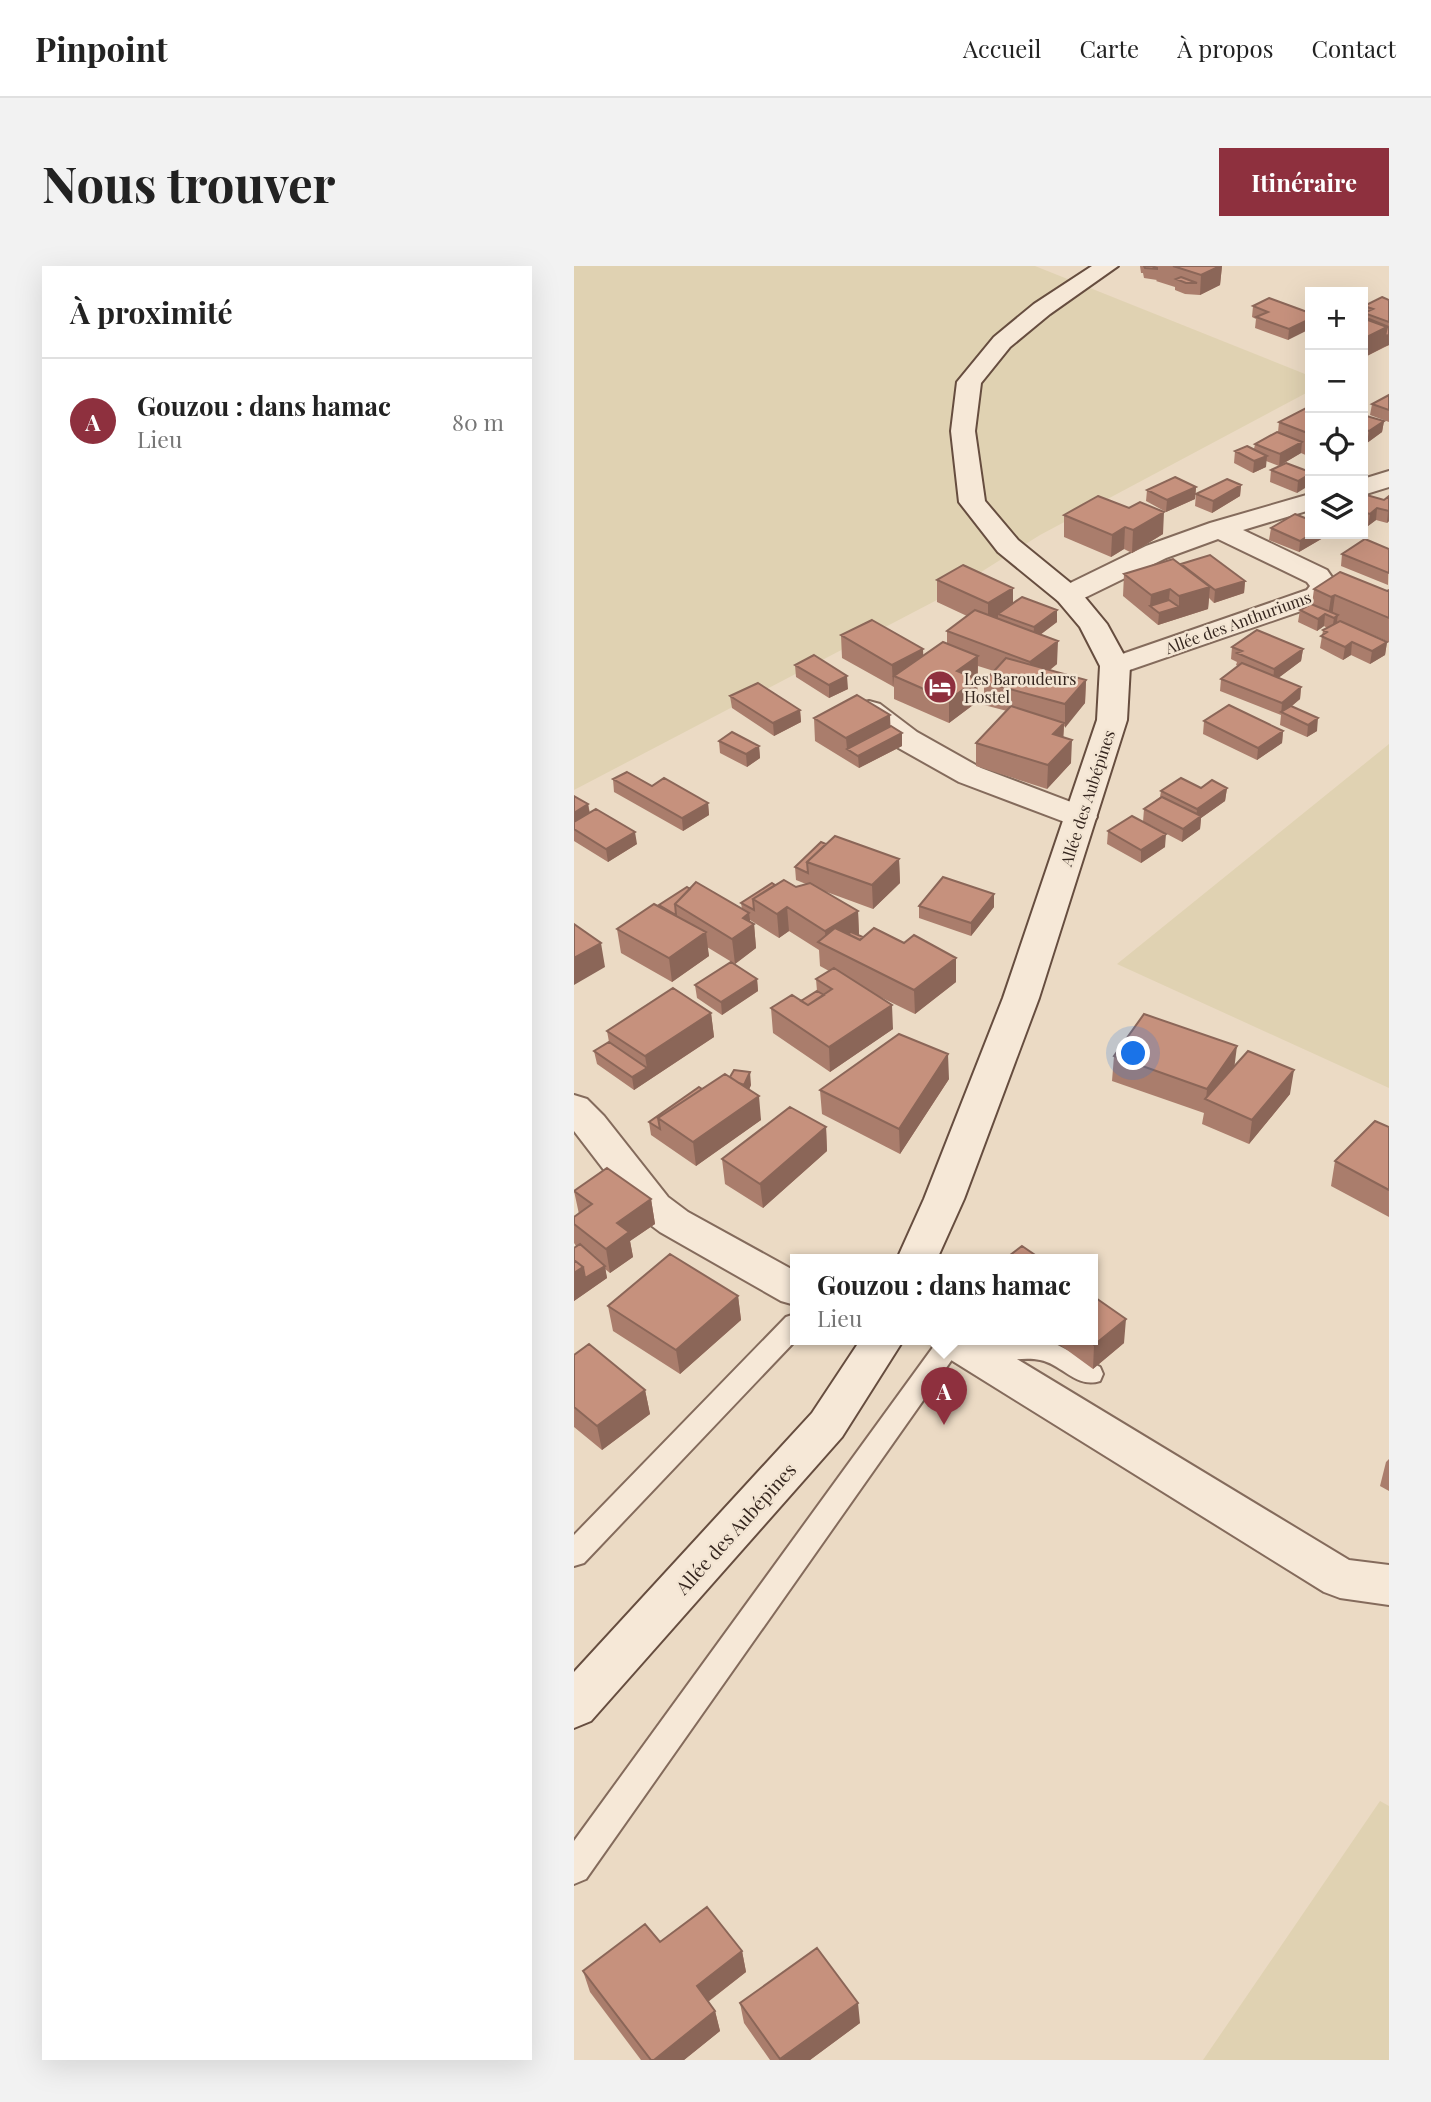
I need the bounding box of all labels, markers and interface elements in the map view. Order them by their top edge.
text: Pinpoint [35,26,168,70]
text: Accueil [963,32,1041,64]
text: Carte [1079,32,1139,64]
text: À propos [1177,32,1273,64]
text: Contact [1311,32,1396,64]
button: Itinéraire [1219,148,1389,216]
text: Nous trouver [42,150,335,215]
map controls [1305,287,1368,539]
button: + [1305,287,1368,350]
text: À proximité [70,292,233,332]
button: − [1305,350,1368,413]
text: Gouzou : dans hamac [137,388,391,423]
text: A [85,406,101,437]
text: 80 m [452,406,504,437]
button: locate [1305,413,1368,476]
text: Lieu [137,423,182,454]
button: layers [1305,476,1368,539]
street label: Allée des Anthuriums [1161,586,1314,658]
hotel icon: Les Baroudeurs Hostel [921,668,959,706]
place label: Les Baroudeurs Hostel [964,668,1076,707]
street label: Allée des Aubépines [1055,727,1119,870]
your location [1116,1036,1150,1070]
popup [790,1254,1098,1345]
text: Gouzou : dans hamac [817,1267,1071,1302]
text: Lieu [817,1302,862,1333]
pin: A [921,1367,967,1425]
street label: Allée des Aubépines [668,1457,801,1600]

